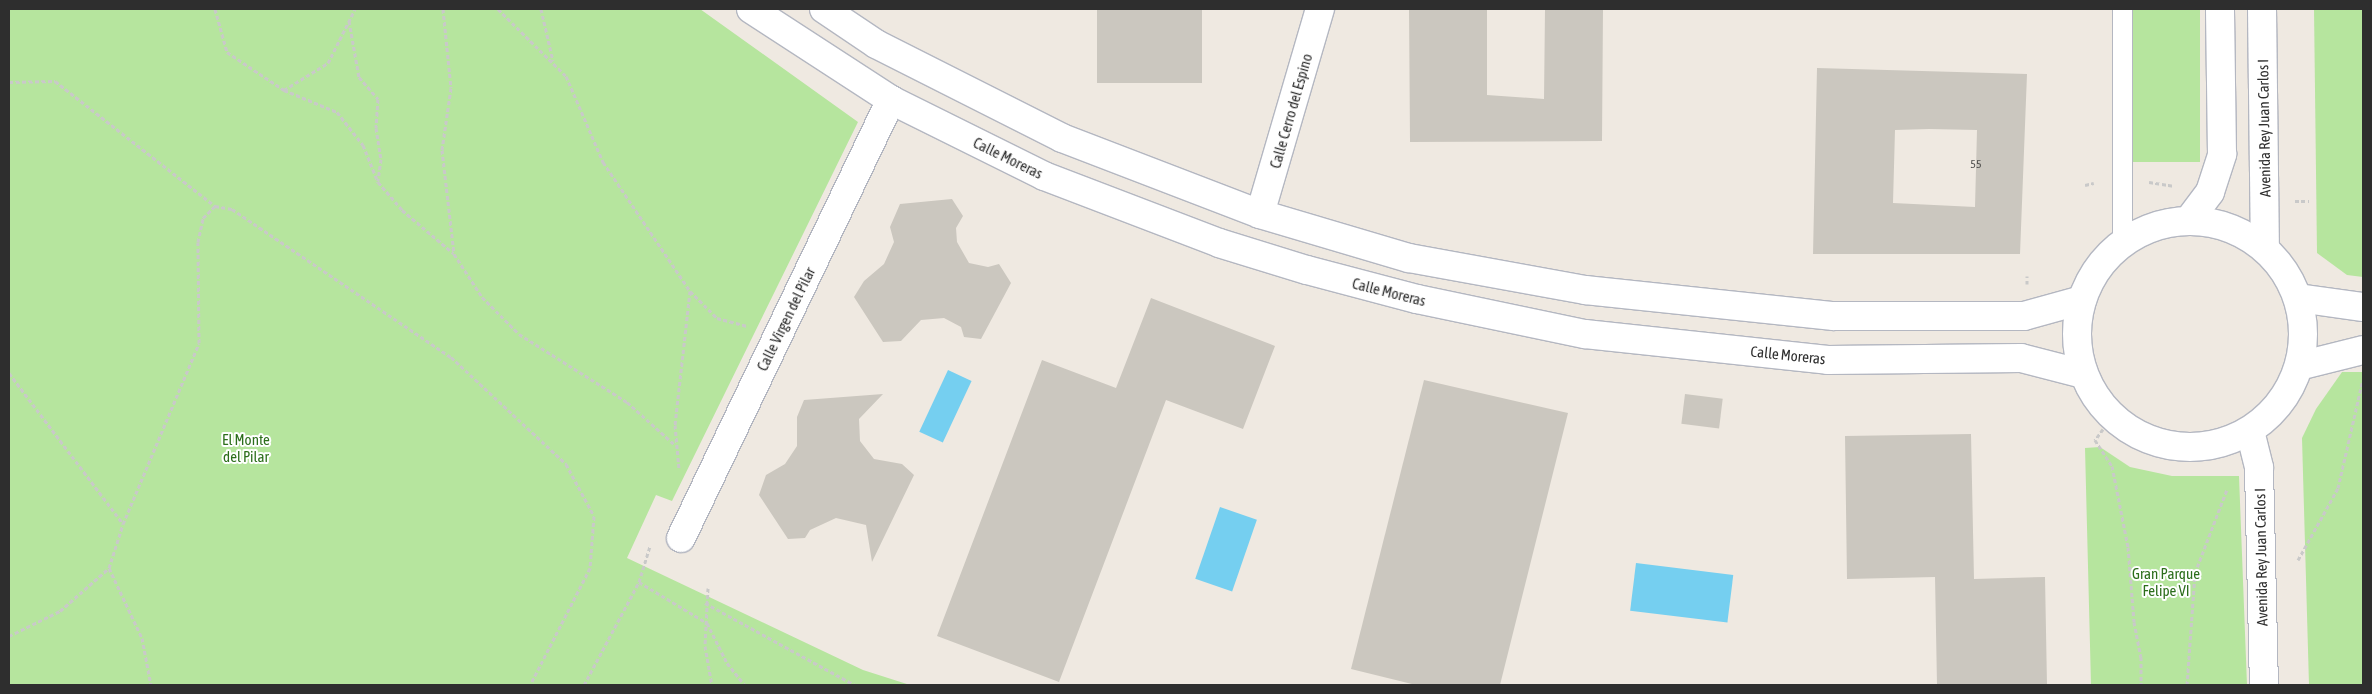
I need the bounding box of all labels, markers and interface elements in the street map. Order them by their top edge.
street label: Calle Cerro del Espino [1266,52,1316,170]
street label: Avenida Rey Juan Carlos I [2254,59,2274,197]
street label: Calle Moreras [970,133,1046,183]
house number: 55 [1970,158,1982,172]
street label: Calle Virgen del Pilar [753,264,819,374]
street label: Calle Moreras [1350,274,1428,310]
street label: Calle Moreras [1750,342,1826,368]
park label: El Monte del Pilar [222,430,270,465]
street label: Avenida Rey Juan Carlos I [2251,488,2271,626]
park label: Gran Parque Felipe VI [2132,564,2200,599]

